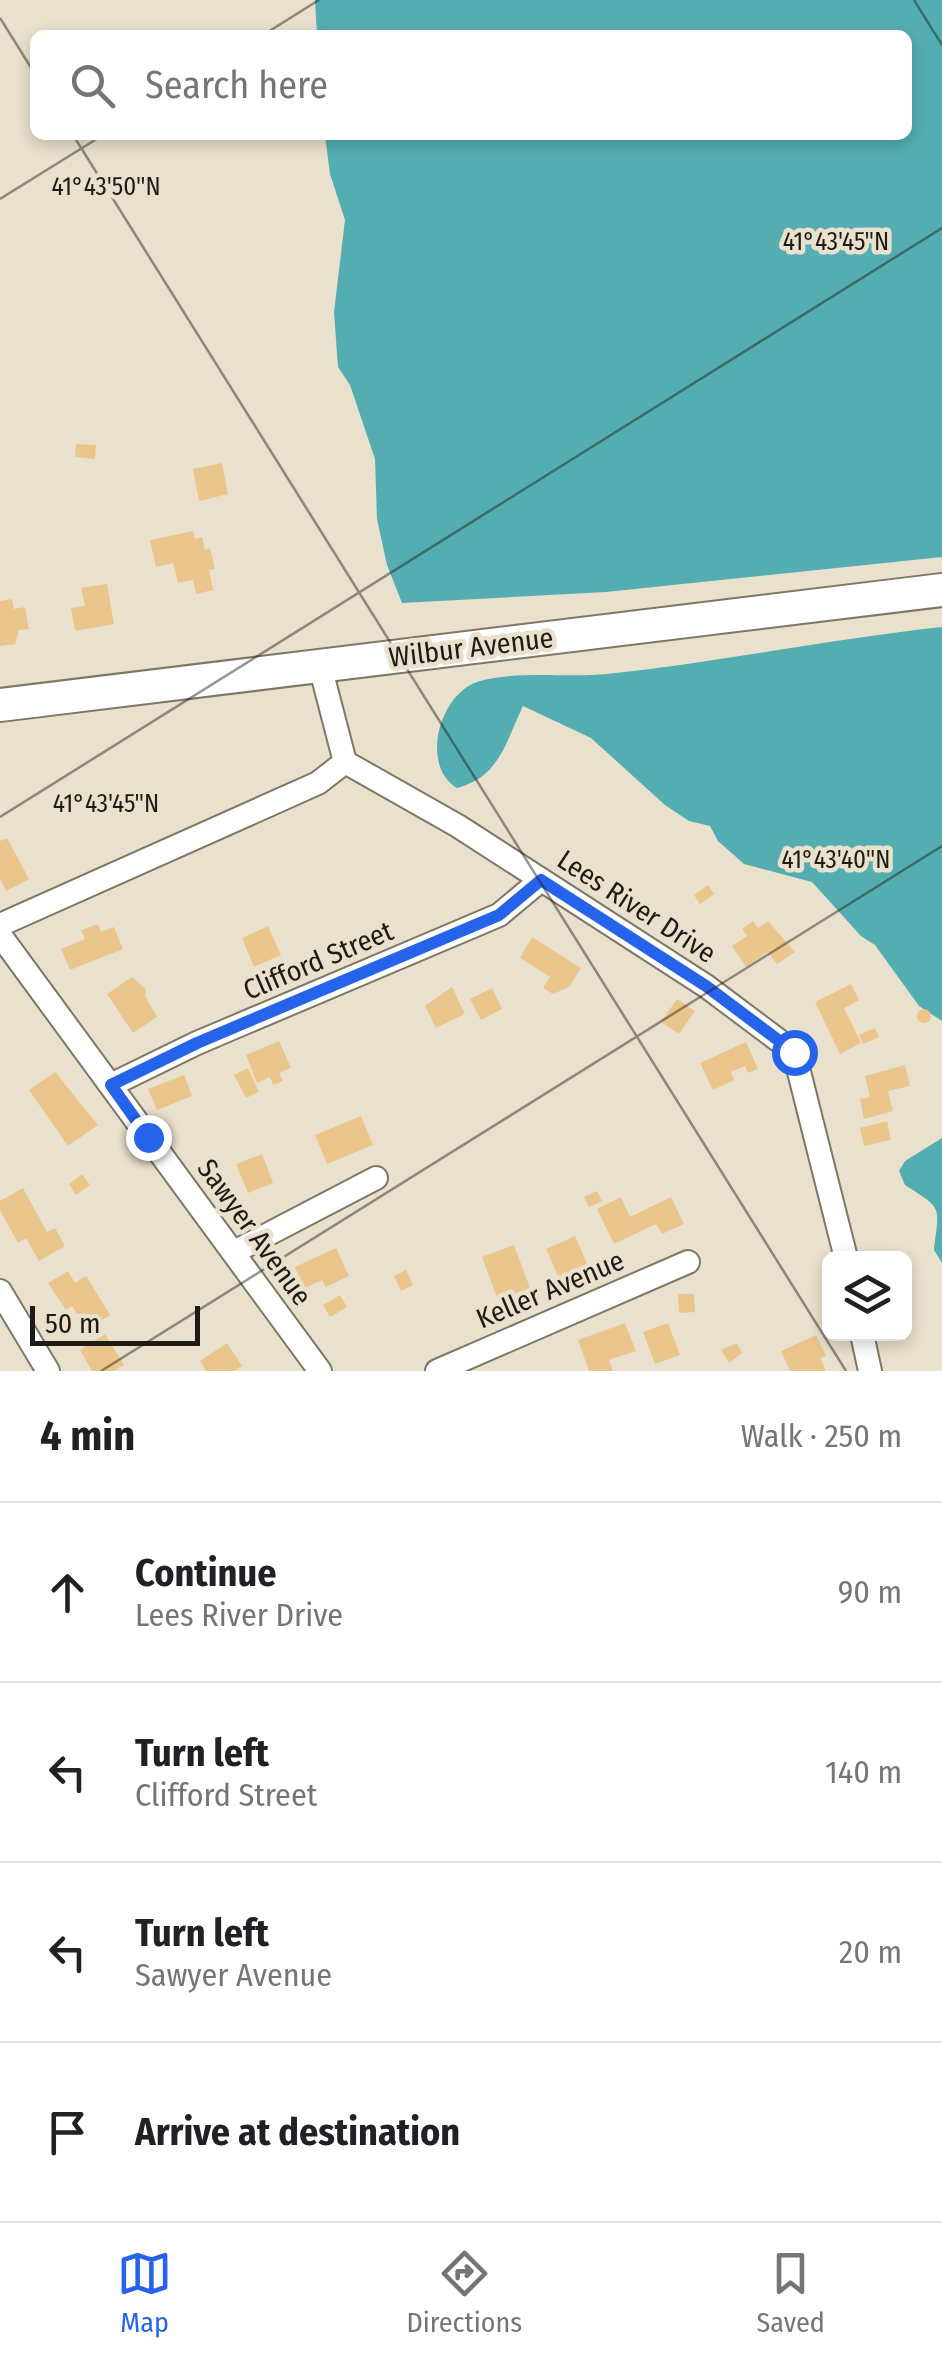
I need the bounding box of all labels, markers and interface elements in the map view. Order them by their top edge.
search box [30,30,912,140]
icon: search [65,58,120,113]
text: Search here [145,62,328,108]
text: 41°43'50"N [51,172,161,202]
text: 41°43'45"N [783,227,889,257]
street label: Wilbur Avenue [387,621,555,674]
text: 41°43'45"N [53,789,159,819]
street label: Lees River Drive [551,843,722,970]
text: 41°43'40"N [782,845,890,875]
street label: Clifford Street [238,914,399,1007]
route start [772,1030,818,1076]
route end [126,1115,172,1161]
street label: Sawyer Avenue [191,1153,319,1312]
street label: Keller Avenue [471,1244,629,1335]
map controls [822,1251,912,1341]
button: layers [822,1251,912,1341]
scale bar [30,1301,200,1346]
text: 50 m [45,1307,101,1340]
text: 4 min [40,1411,135,1461]
text: Walk · 250 m [741,1417,902,1455]
text: Continue [135,1550,276,1596]
icon: ahead [40,1565,95,1620]
text: 90 m [838,1573,902,1611]
text: Lees River Drive [135,1596,343,1634]
text: Turn left [135,1730,269,1776]
icon: left [40,1745,95,1800]
text: 140 m [825,1753,902,1791]
text: Clifford Street [135,1776,317,1814]
text: Turn left [135,1910,269,1956]
icon: left [40,1925,95,1980]
text: 20 m [839,1933,902,1971]
text: Sawyer Avenue [135,1956,332,1994]
icon: arrive [40,2105,95,2160]
text: Arrive at destination [135,2109,460,2155]
tab: Map [117,2246,172,2339]
tab: Directions [406,2246,522,2339]
tab: Saved [756,2246,825,2339]

